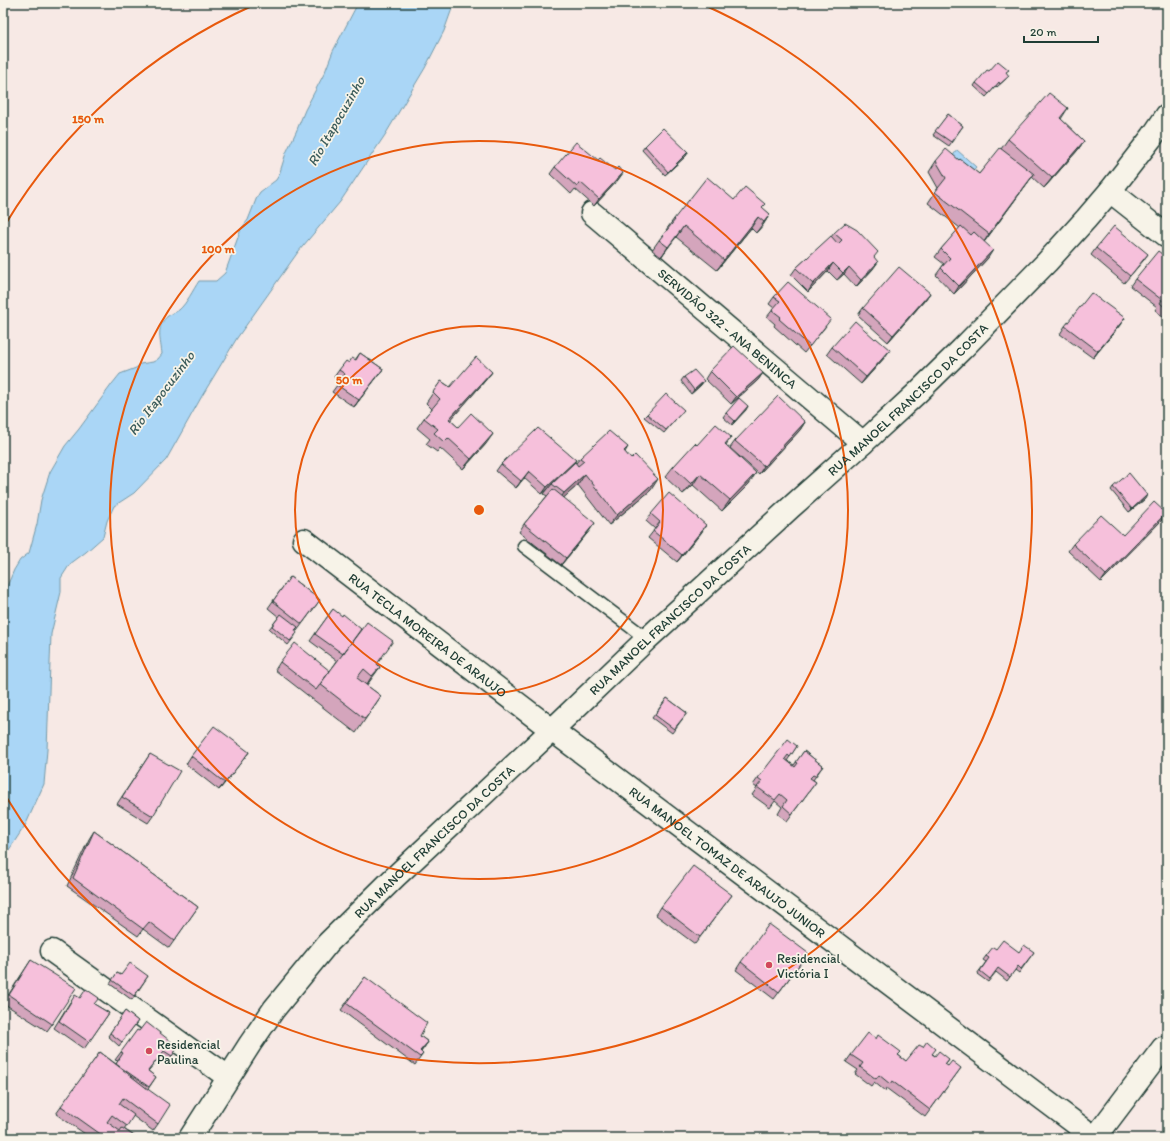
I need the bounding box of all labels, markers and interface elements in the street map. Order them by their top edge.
scale bar [1024,18,1098,44]
text: 20 m [1030,25,1057,39]
water label: Rio Itapocuzinho [304,73,369,169]
text: 150 m [72,112,105,126]
text: 100 m [201,242,235,256]
street label: SERVIDÃO 322 - ANA BENINCA [655,265,800,392]
street label: RUA MANOEL FRANCISCO DA COSTA [825,320,991,479]
water label: Rio Itapocuzinho [124,347,199,439]
text: 50 m [336,373,363,387]
centre of rings [472,503,486,517]
street label: RUA MANOEL FRANCISCO DA COSTA [586,540,754,698]
street label: RUA TECLA MOREIRA DE ARAUJO [346,570,510,701]
street label: RUA MANOEL FRANCISCO DA COSTA [351,762,518,921]
street label: RUA MANOEL TOMAZ DE ARAUJO JUNIOR [626,784,828,941]
place label: Residencial Victória I [777,951,841,981]
marker: Residencial Victória I [764,960,774,970]
place label: Residencial Paulina [157,1037,221,1067]
marker: Residencial Paulina [144,1046,154,1056]

